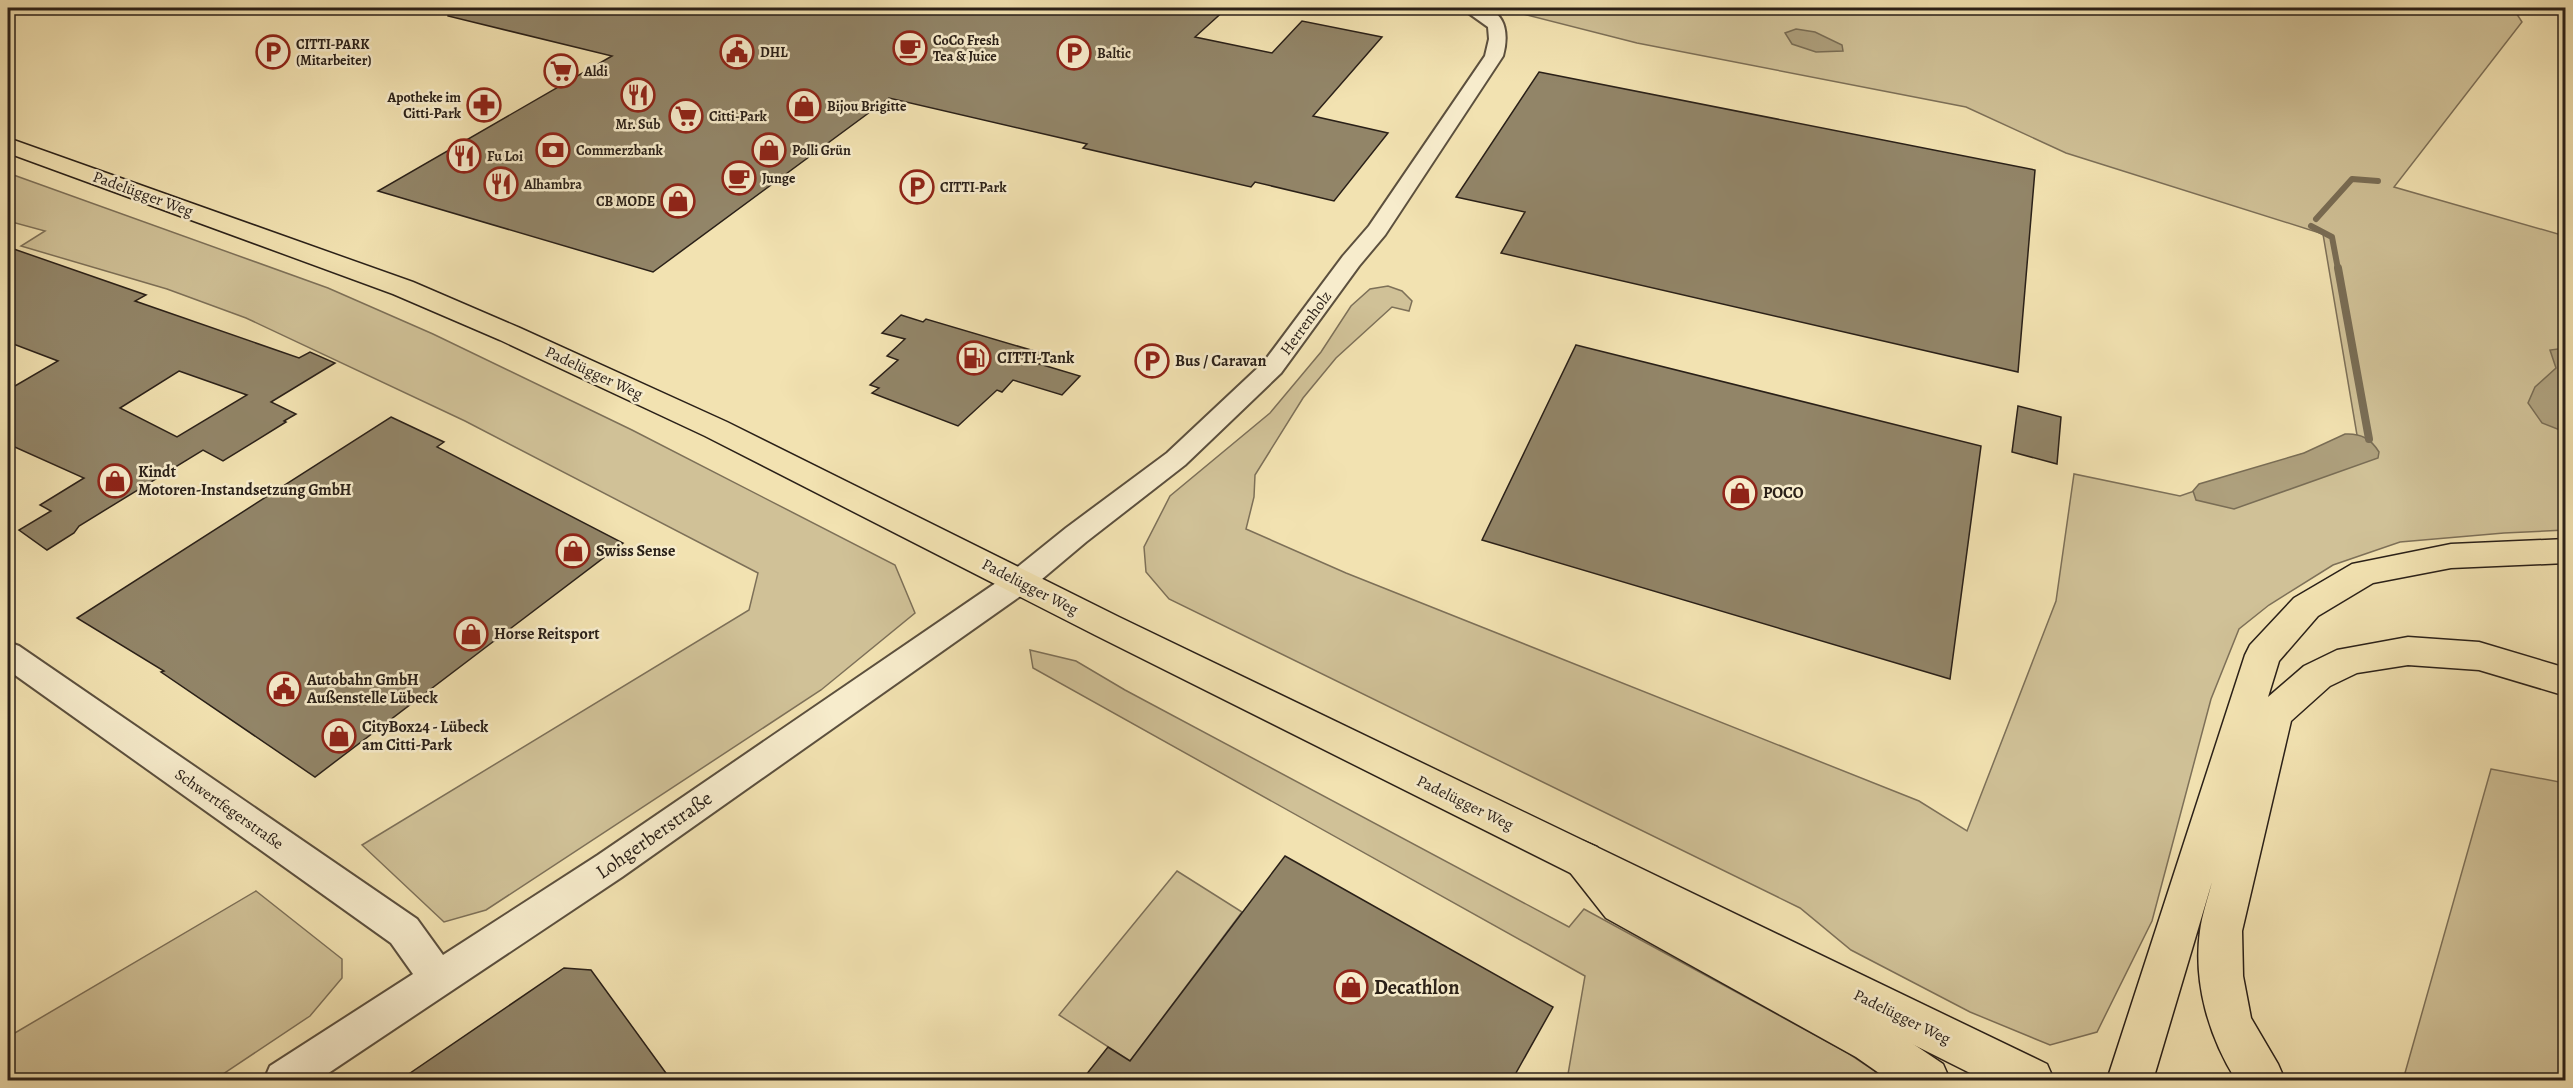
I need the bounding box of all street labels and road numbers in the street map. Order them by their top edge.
street label: Padelügger Weg [90,166,196,222]
street label: Herrenholz [1275,286,1337,360]
street label: Padelügger Weg [542,341,646,405]
street label: Padelügger Weg [978,553,1082,621]
street label: Schwertfegerstraße [170,763,288,855]
street label: Padelügger Weg [1413,770,1517,836]
street label: Lohgerberstraße [590,785,718,885]
street label: Padelügger Weg [1850,984,1954,1050]

